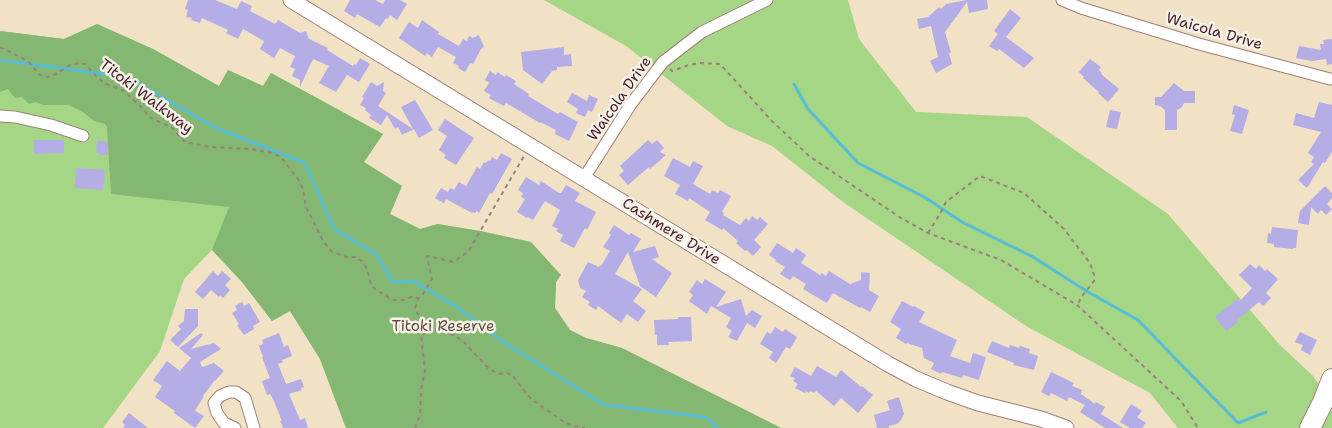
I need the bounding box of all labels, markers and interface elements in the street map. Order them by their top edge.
street label: Waicola Drive [1164,10,1264,54]
street label: Waicola Drive [584,53,656,145]
street label: Titoki Walkway [96,56,196,138]
street label: Cashmere Drive [619,195,723,269]
park label: Titoki Reserve [392,318,494,336]

